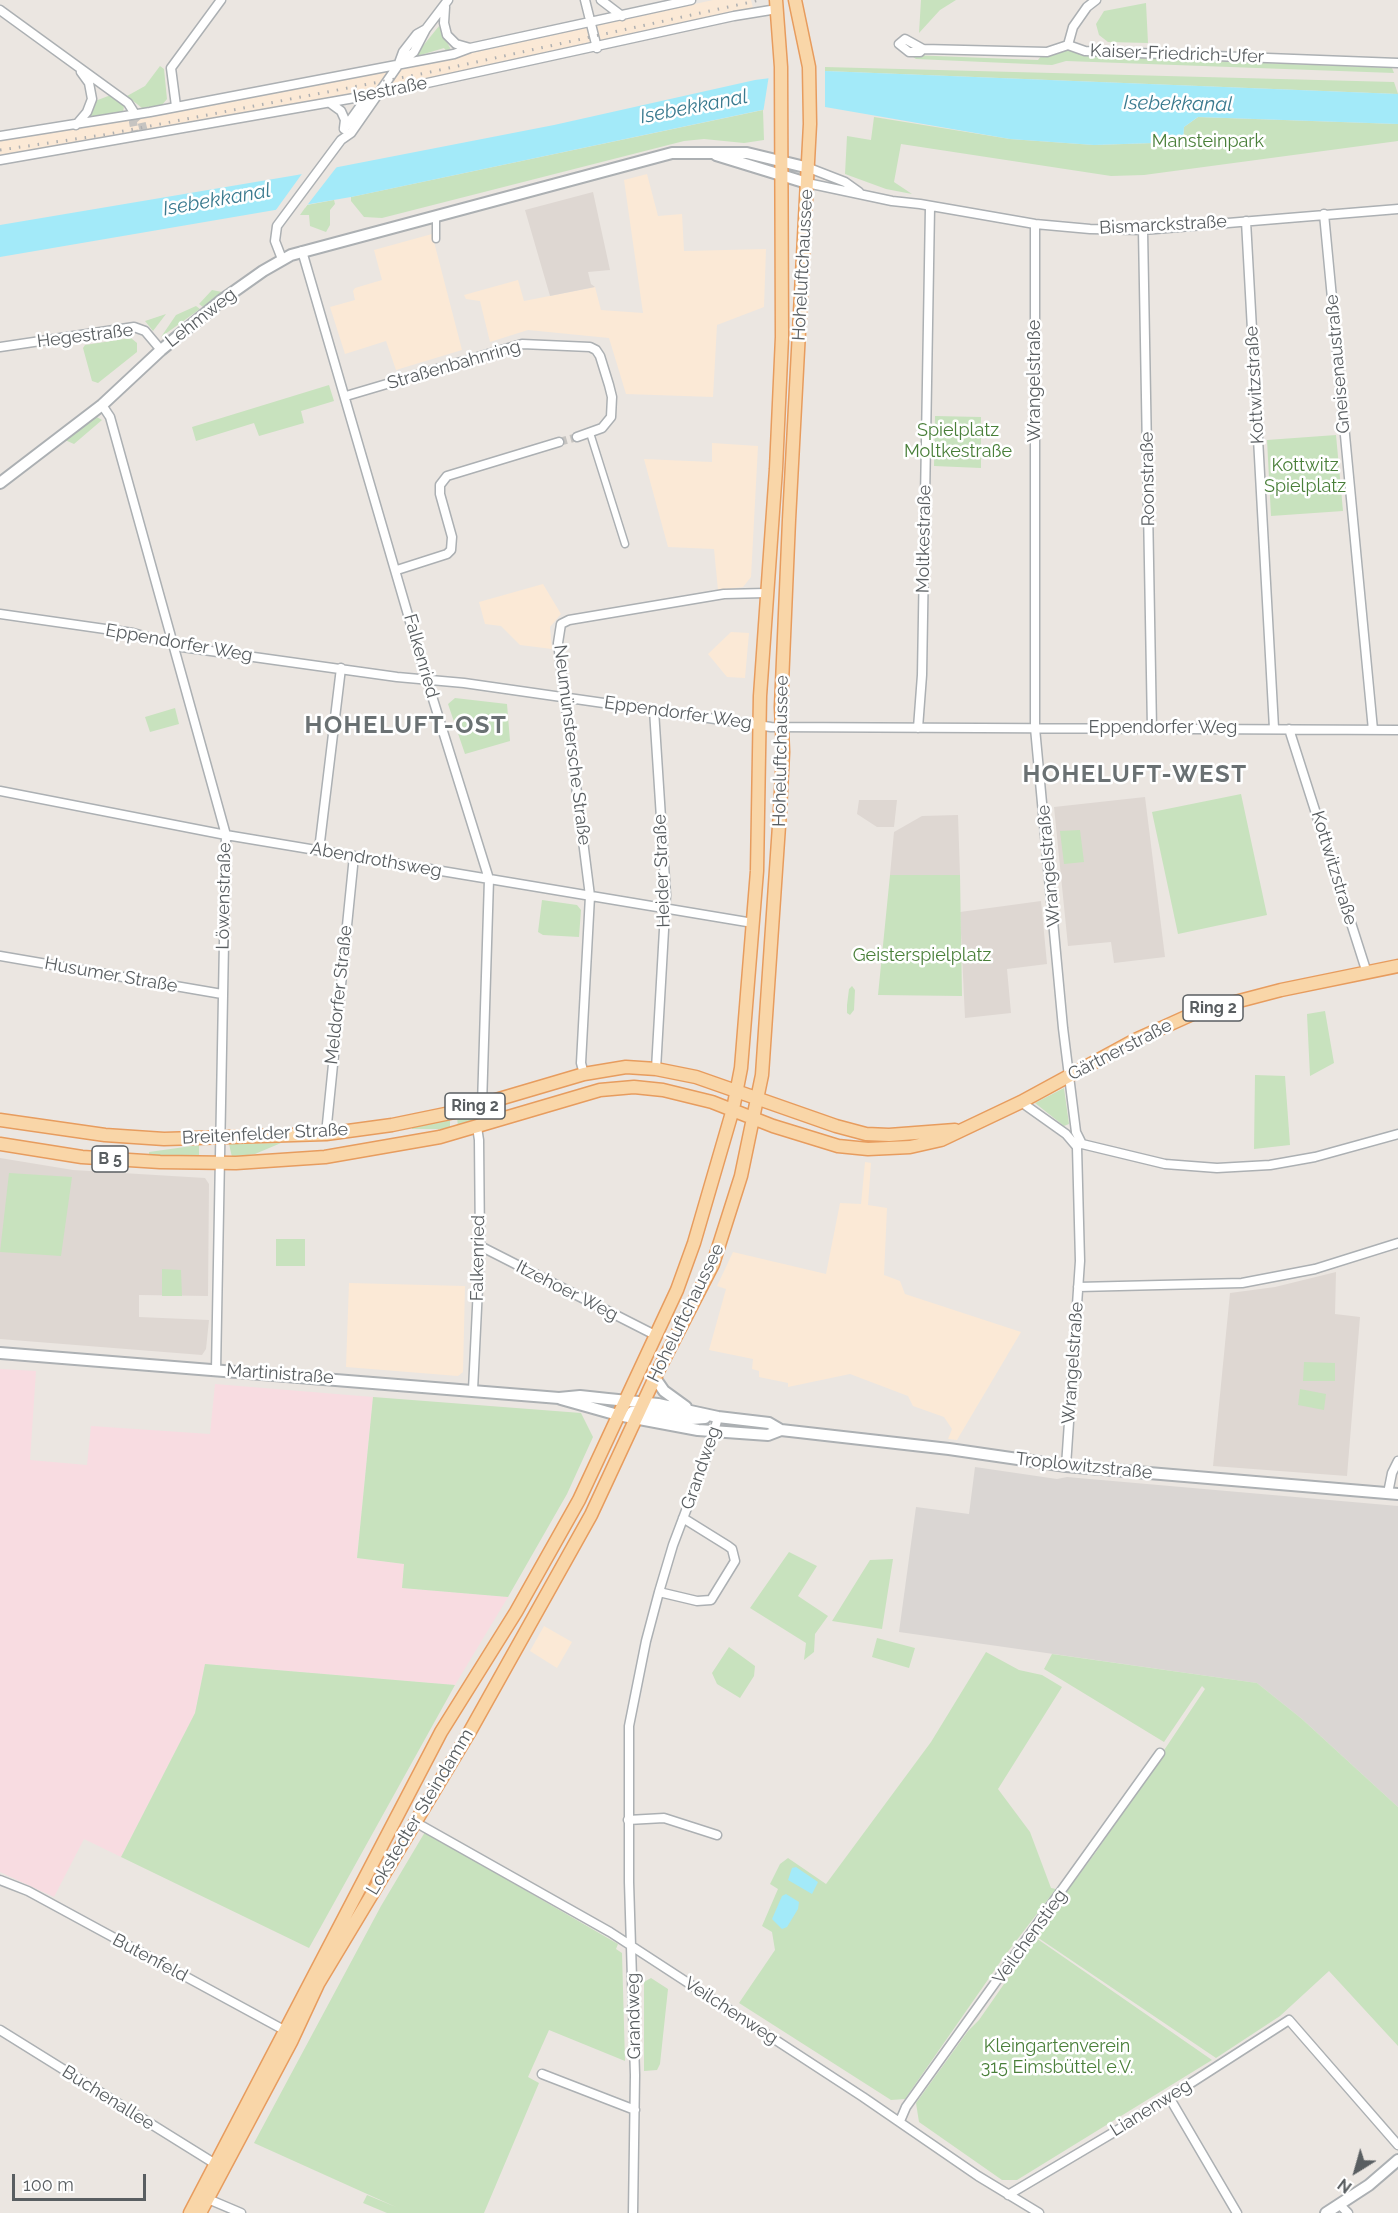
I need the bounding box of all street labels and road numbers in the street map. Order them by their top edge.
street label: Kaiser-Friedrich-Ufer [1090,40,1264,68]
street label: Isestraße [351,72,429,108]
street label: Hoheluftchaussee [788,189,818,341]
street label: Bismarckstraße [1099,211,1227,239]
street label: Lehmweg [161,284,241,352]
street label: Gneisenaustraße [1321,294,1355,434]
street label: Hegestraße [36,319,134,353]
street label: Wrangelstraße [1024,320,1046,442]
street label: Kottwitzstraße [1241,325,1269,445]
street label: Straßenbahnring [385,336,523,394]
street label: Roonstraße [1136,431,1160,527]
street label: Moltkestraße [912,485,936,593]
street label: Falkenried [399,612,443,700]
street label: Eppendorfer Weg [104,619,254,667]
street label: Neumünstersche Straße [549,644,595,846]
street label: Hoheluftchaussee [769,675,793,827]
street label: Eppendorfer Weg [603,692,753,734]
street label: Eppendorfer Weg [1089,717,1237,739]
street label: Wrangelstraße [1033,804,1065,928]
street label: Kottwitzstraße [1306,808,1362,928]
street label: Heider Straße [649,814,675,928]
street label: Abendrothsweg [309,838,443,882]
street label: Löwenstraße [212,842,236,950]
street label: Meldorfer Straße [321,924,357,1066]
street label: Husumer Straße [43,953,179,997]
road number: Ring 2 [1183,995,1243,1021]
street label: Gärtnerstraße [1064,1015,1176,1085]
road number: Ring 2 [445,1093,505,1119]
street label: Breitenfelder Straße [181,1119,349,1149]
road number: B 5 [92,1146,128,1172]
street label: Falkenried [466,1215,490,1301]
street label: Hoheluftchaussee [643,1240,729,1386]
street label: Itzehoer Weg [512,1256,622,1326]
street label: Wrangelstraße [1058,1301,1088,1425]
street label: Martinistraße [226,1359,334,1389]
street label: Grandweg [677,1424,725,1512]
street label: Troplowitzstraße [1015,1448,1153,1484]
street label: Lokstedter Steindamm [362,1725,478,1899]
street label: Veilchenstieg [988,1885,1072,1989]
street label: Butenfeld [109,1929,191,1987]
street label: Grandweg [622,1972,646,2060]
street label: Veilchenweg [680,1973,782,2049]
street label: Buchenallee [58,2061,158,2135]
street label: Lianenweg [1106,2075,1196,2141]

